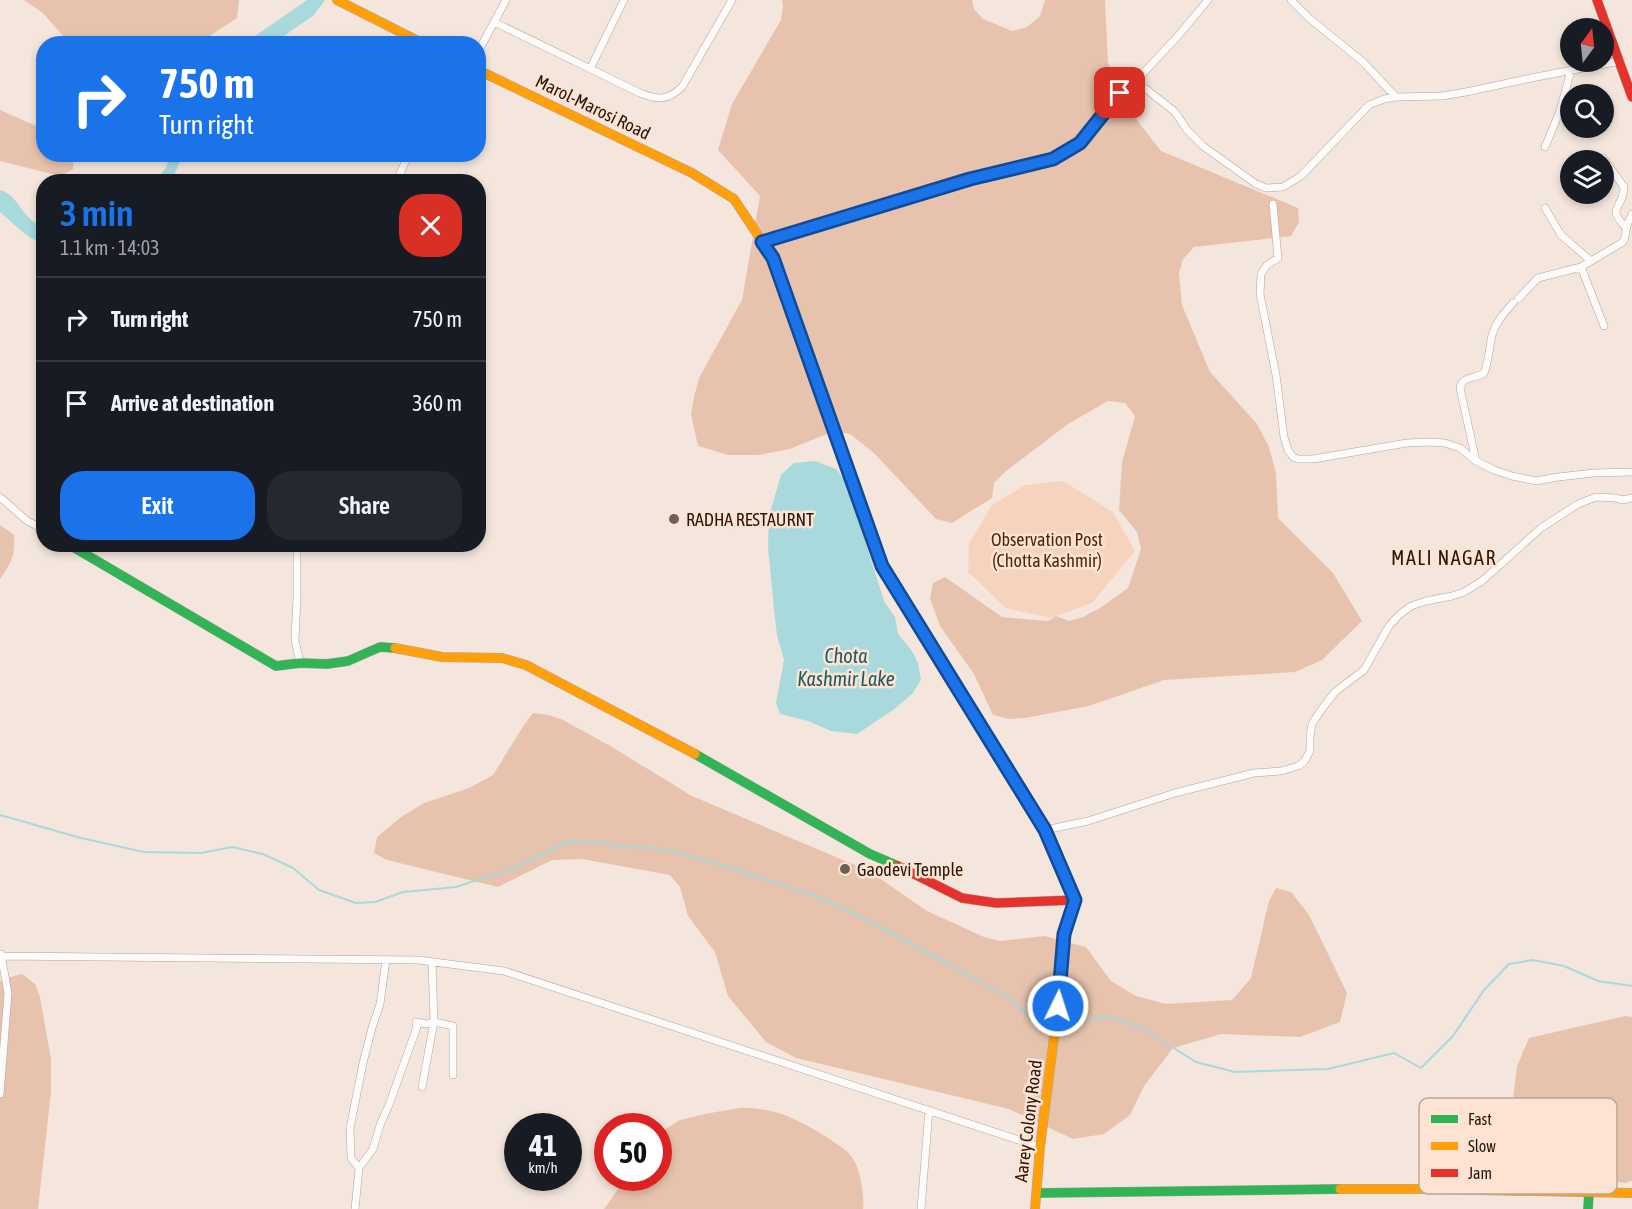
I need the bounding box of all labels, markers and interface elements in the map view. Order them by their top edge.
north arrow [1560,18,1614,72]
map controls [1560,18,1614,204]
text: 750 m [159,59,254,107]
icon: right [60,60,138,138]
pin [1094,67,1145,118]
street label: Marol-Marosi Road [532,70,654,144]
icon: arrive [1103,76,1136,109]
button: search [1560,84,1614,138]
text: Turn right [159,109,254,140]
button: layers [1560,150,1614,204]
text: 3 min [60,192,134,234]
button: close [399,194,462,257]
text: 1.1 km · 14:03 [60,236,160,259]
icon: right [60,303,93,336]
text: Turn right [111,306,188,332]
text: 750 m [412,306,462,332]
icon: arrive [60,387,93,420]
text: Arrive at destination [111,390,274,416]
text: 360 m [412,390,462,416]
button: Exit [60,471,255,540]
button: Share [267,471,462,540]
place label: RADHA RESTAURNT [686,509,814,530]
marker: RADHA RESTAURNT [667,512,681,526]
park label: Observation Post (Chotta Kashmir) [991,529,1103,571]
district label: MALI NAGAR [1391,546,1497,569]
water label: Chota Kashmir Lake [797,644,895,690]
place label: Gaodevi Temple [857,859,963,880]
marker: Gaodevi Temple [838,862,852,876]
position arrow [1026,974,1090,1038]
street label: Aarey Colony Road [1010,1059,1046,1183]
legend [1419,1098,1617,1194]
text: Fast [1468,1110,1492,1128]
speed limit sign: 50 [594,1113,672,1191]
text: 41 [529,1128,557,1162]
text: Slow [1468,1137,1496,1155]
text: km/h [528,1159,558,1176]
text: Jam [1468,1164,1492,1182]

